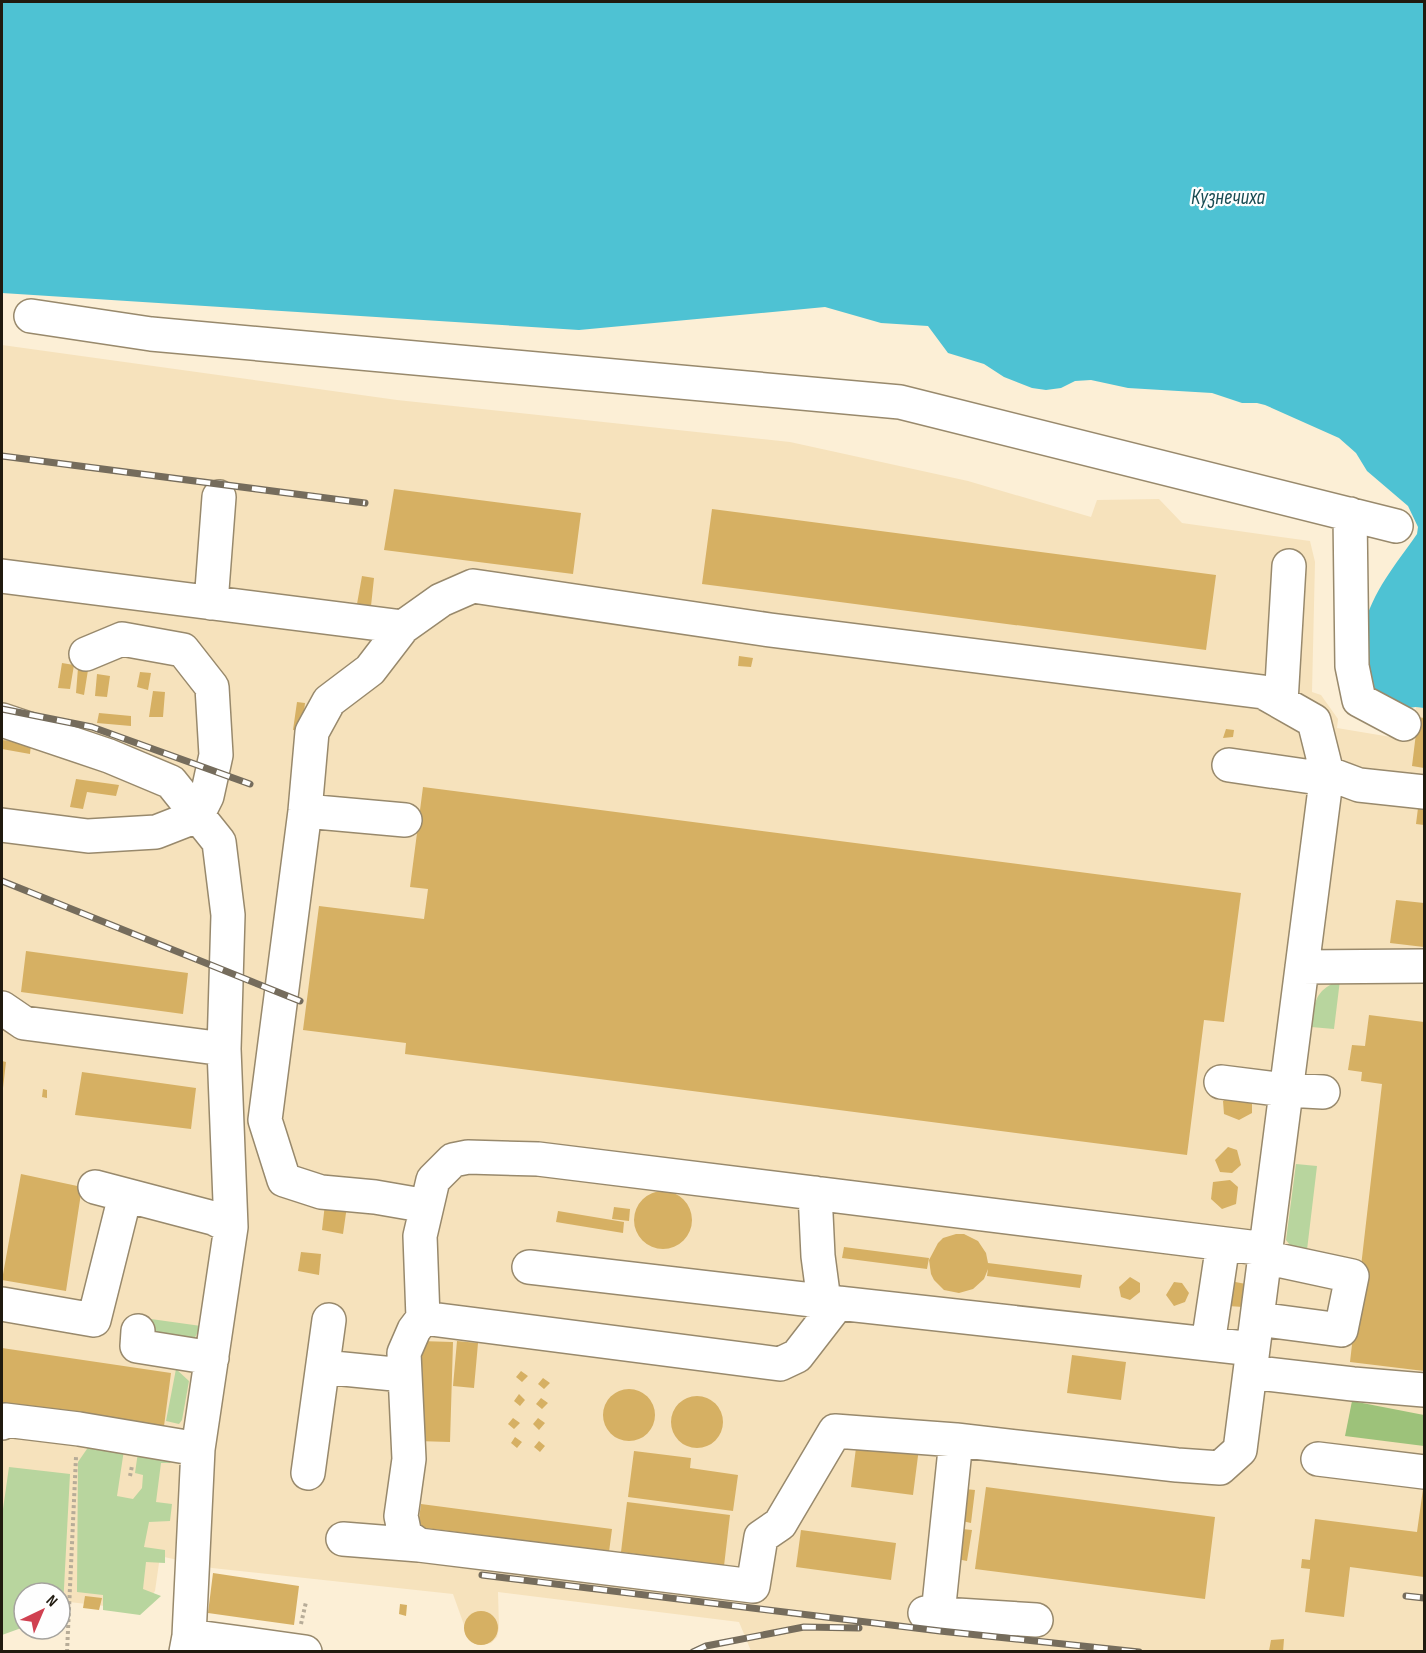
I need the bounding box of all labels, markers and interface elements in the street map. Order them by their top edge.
water label: Кузнечиха [1191,185,1265,210]
north arrow [12,1581,72,1641]
text: N [42,1591,61,1611]

